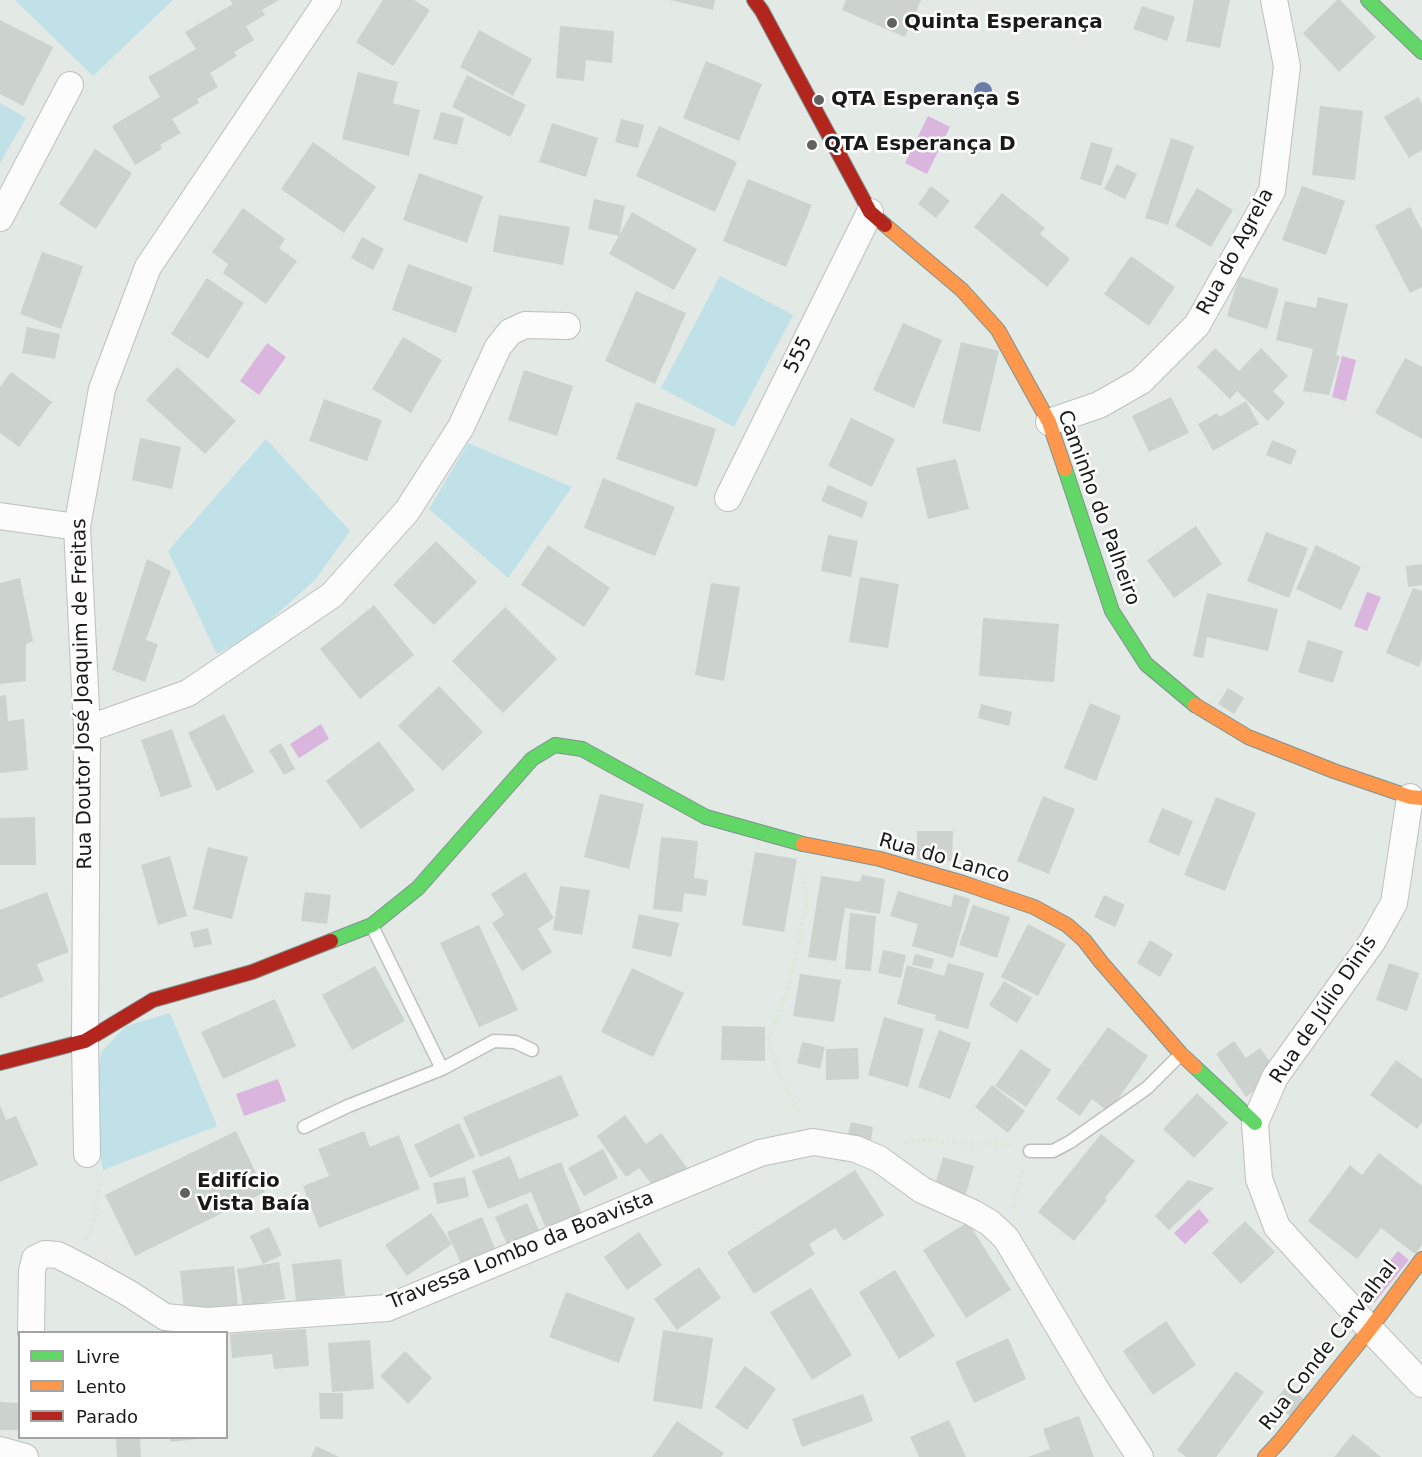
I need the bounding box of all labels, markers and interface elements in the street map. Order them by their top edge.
place label: Quinta Esperança [904,11,1103,35]
marker: Quinta Esperança [885,16,899,30]
place label: QTA Esperança S [831,88,1020,112]
marker: QTA Esperança S [812,93,826,107]
place label: QTA Esperança D [824,133,1015,157]
marker: QTA Esperança D [805,138,819,152]
street label: Rua do Agrela [1193,185,1279,319]
street label: 555 [780,333,818,377]
street label: Caminho do Palheiro [1051,407,1145,609]
street label: Rua Doutor José Joaquim de Freitas [68,518,98,870]
street label: Rua do Lanco [876,829,1012,889]
street label: Rua de Júlio Dinis [1266,931,1382,1089]
place label: Edifício Vista Baía [197,1170,310,1217]
marker: Edifício Vista Baía [178,1186,192,1200]
street label: Travessa Lombo da Boavista [385,1187,657,1315]
street label: Rua Conde Carvalhal [1255,1256,1403,1436]
legend [18,1331,228,1439]
text: Livre [76,1346,120,1367]
text: Lento [76,1376,126,1397]
text: Parado [76,1406,138,1427]

